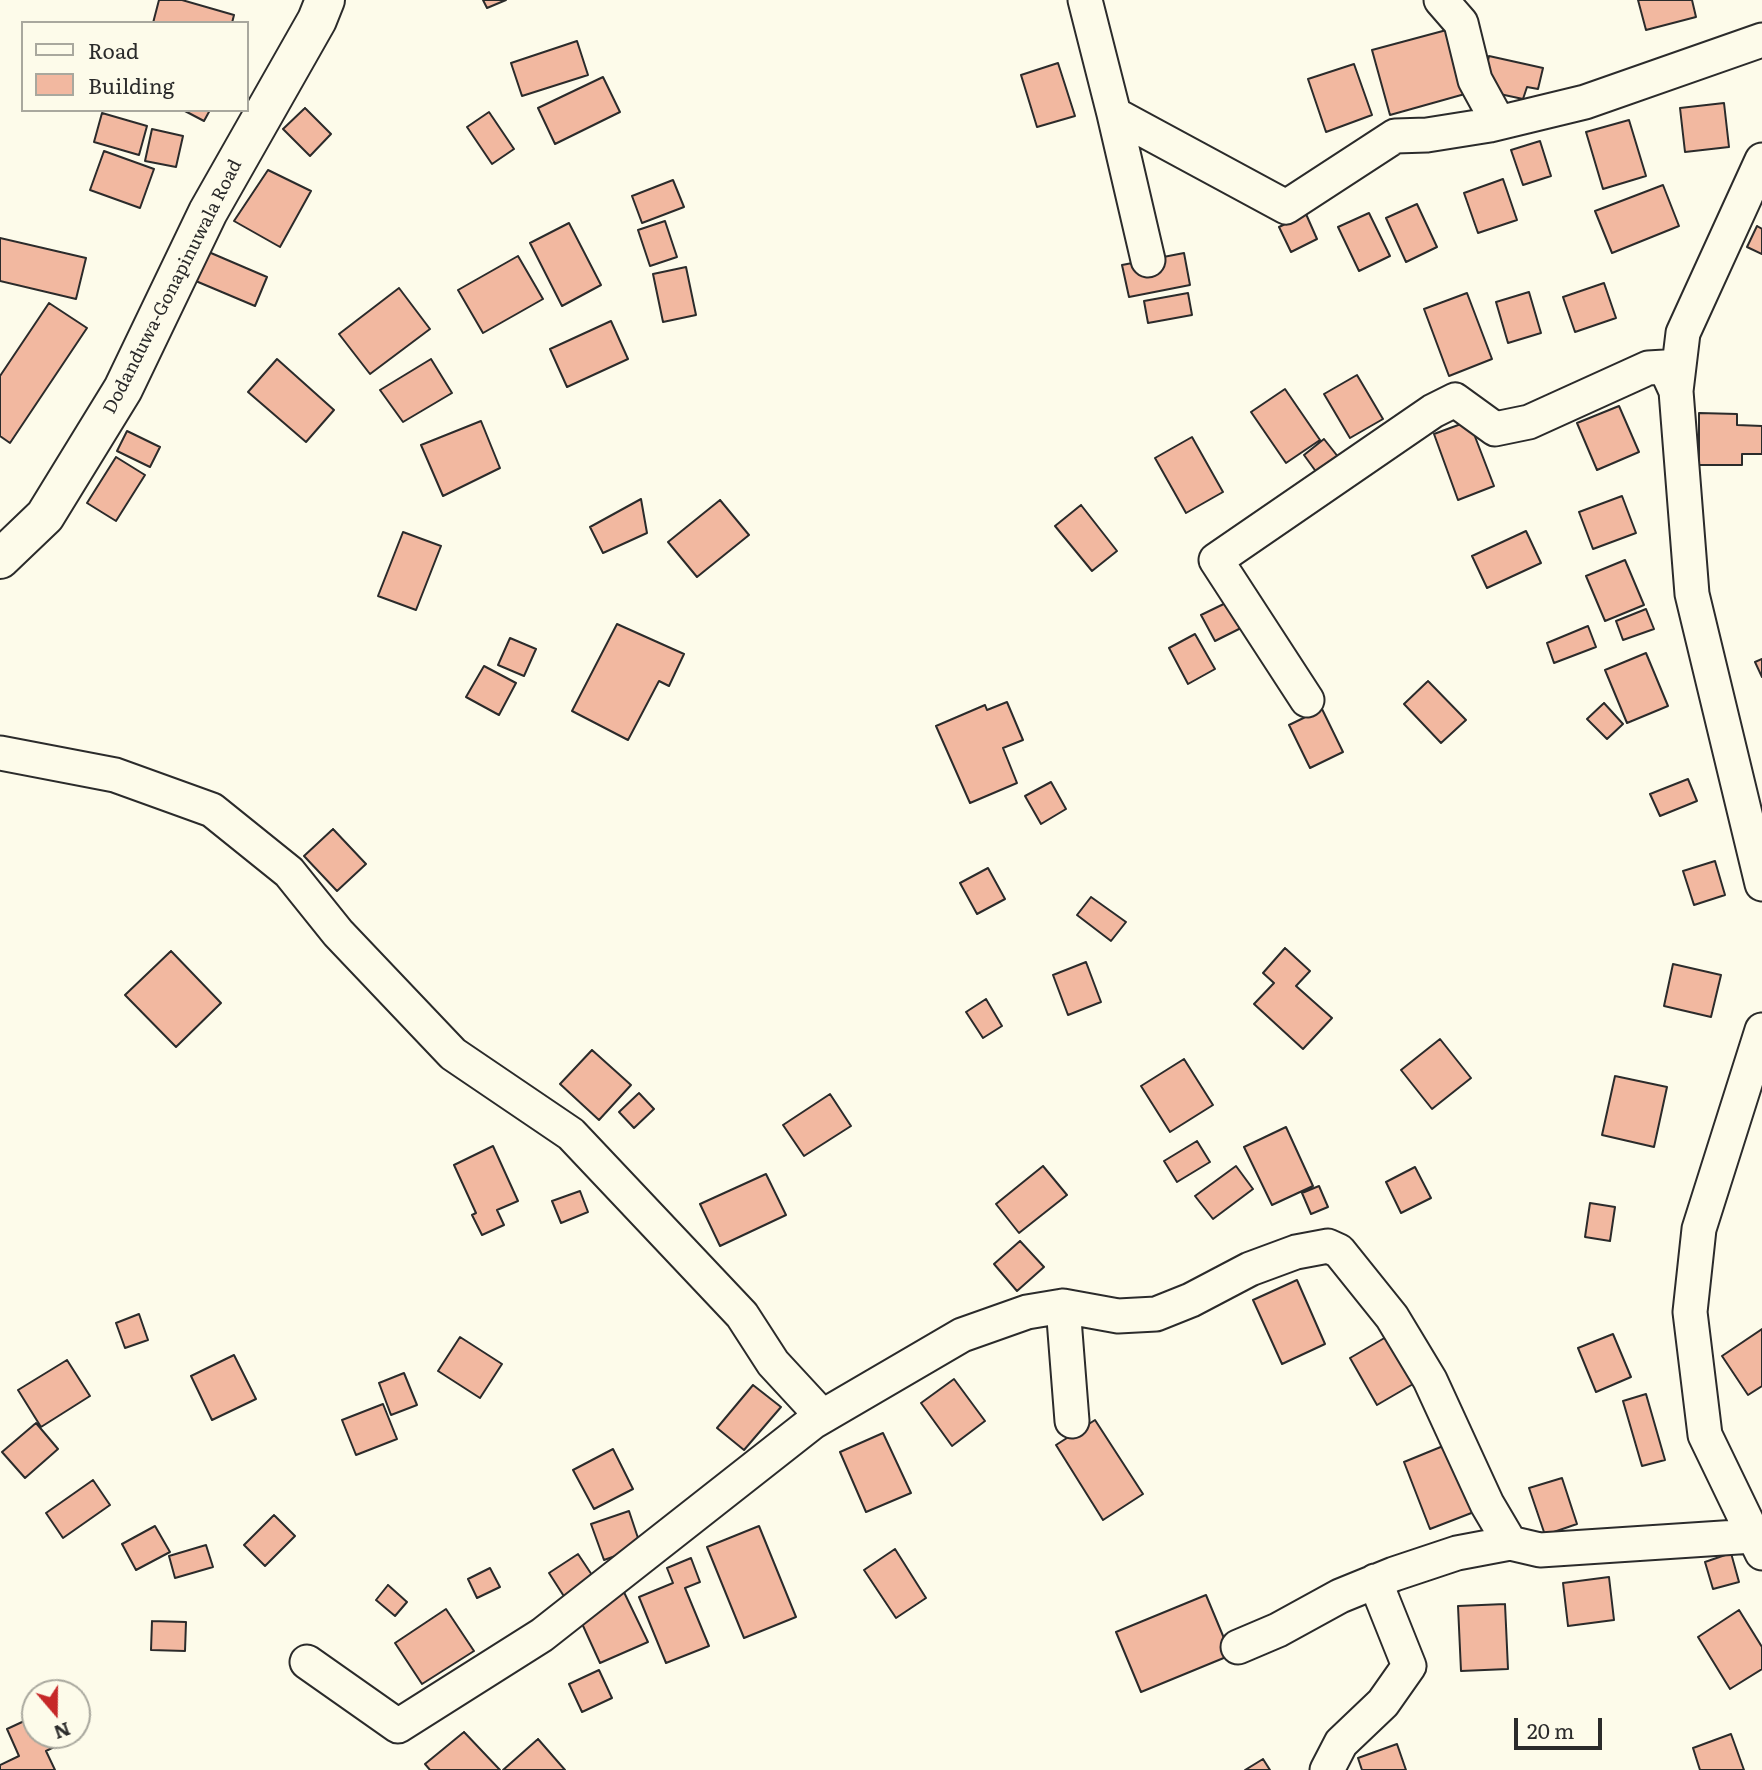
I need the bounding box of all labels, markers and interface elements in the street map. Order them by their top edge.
legend [21,21,248,112]
text: Road [88,34,139,65]
text: Building [88,69,174,100]
street label: Dodanduwa-Gonapinuwala Road [99,156,247,418]
north arrow [21,1679,91,1749]
scale bar [1517,1704,1604,1748]
text: 20 m [1527,1714,1574,1745]
text: N [50,1716,75,1748]

